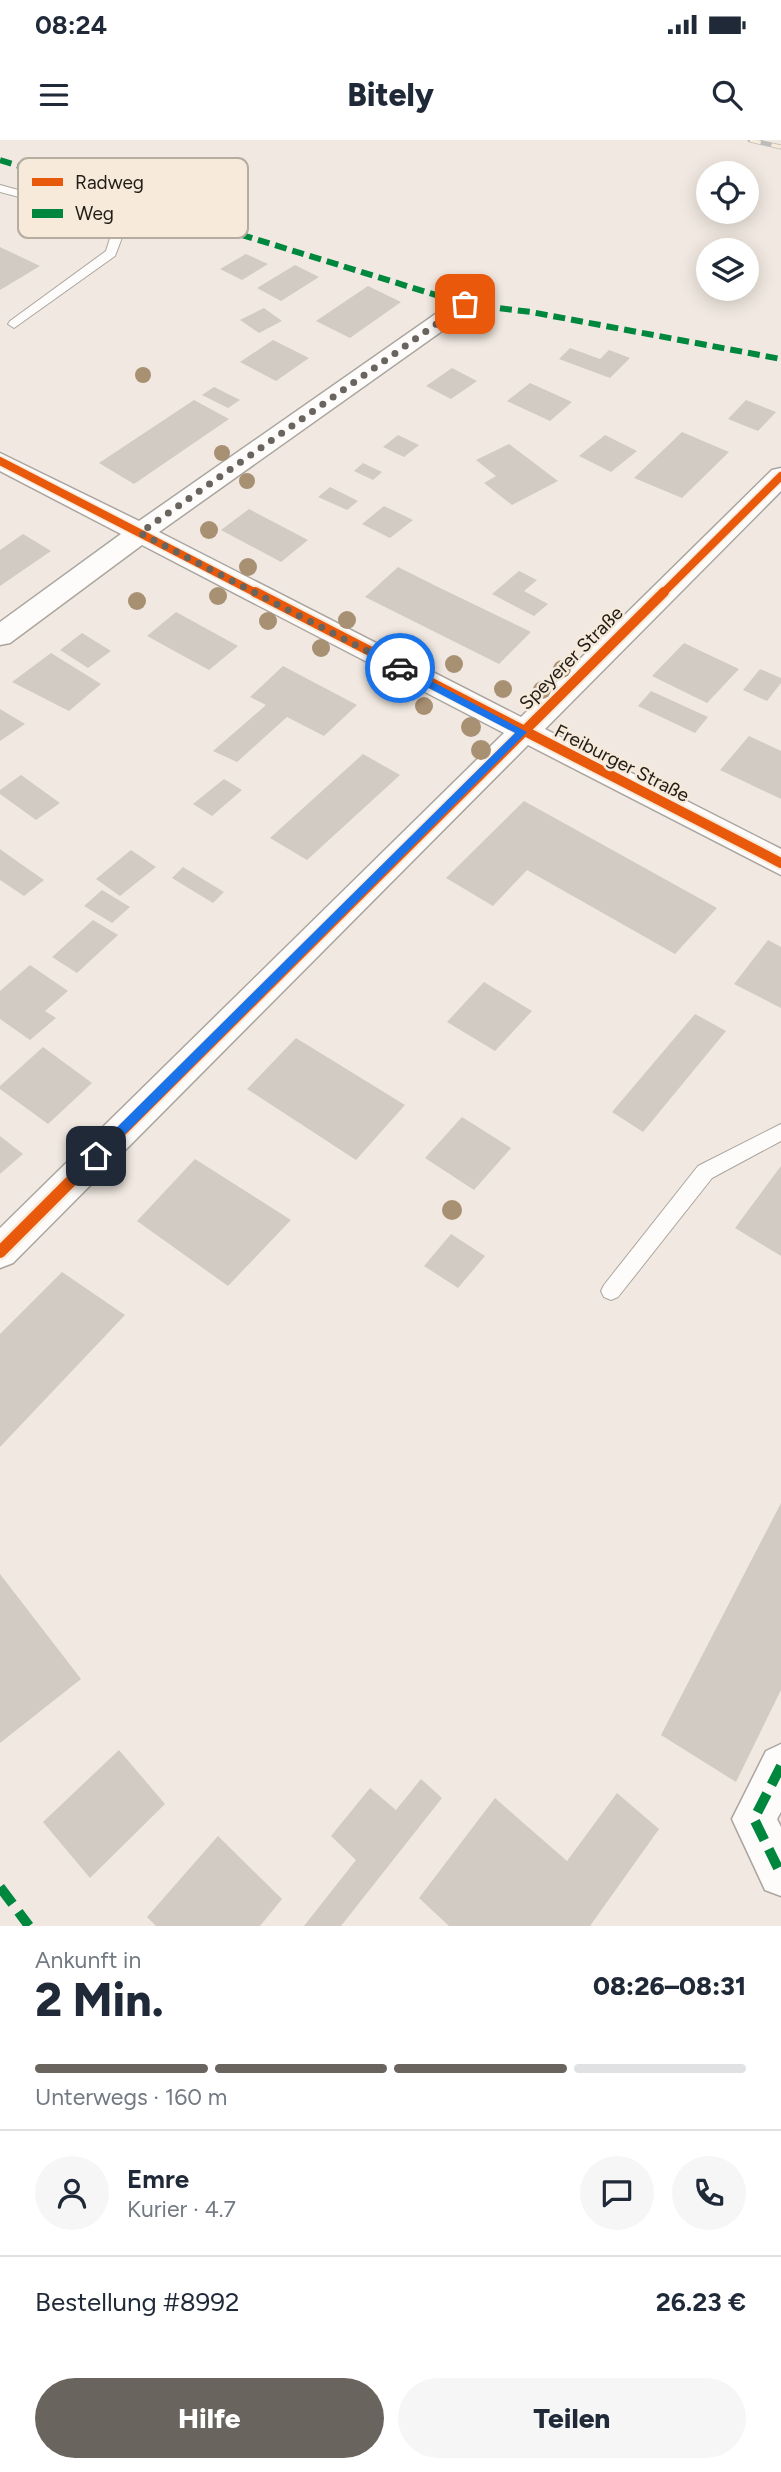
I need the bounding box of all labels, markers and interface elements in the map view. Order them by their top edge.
text: 08:24 [35,9,107,41]
icon: menu [35,76,73,114]
text: Bitely [347,76,434,114]
icon: search [708,76,746,114]
legend [18,158,248,238]
map controls [696,161,759,301]
button: locate [696,161,759,224]
text: Radweg [75,171,144,194]
text: Weg [75,202,114,225]
button: layers [696,238,759,301]
pin [435,274,495,334]
icon: bag [446,285,484,323]
street label: Speyerer Straße [514,601,628,715]
courier [365,633,435,703]
icon: car [381,649,419,687]
street label: Freiburger Straße [551,719,693,807]
pin [66,1126,126,1186]
icon: home [77,1137,115,1175]
text: Ankunft in [35,1946,141,1974]
text: 08:26–08:31 [593,1970,746,2002]
text: 2 Min. [35,1972,164,2028]
text: Unterwegs · 160 m [35,2083,227,2111]
button: person [35,2156,109,2230]
button: chat [580,2156,654,2230]
button: phone [672,2156,746,2230]
text: Emre [127,2163,189,2195]
text: Kurier · 4.7 [127,2195,236,2223]
text: Bestellung #8992 [35,2286,240,2318]
text: 26.23 € [656,2286,746,2318]
button: Hilfe [35,2378,384,2458]
button: Teilen [398,2378,746,2458]

